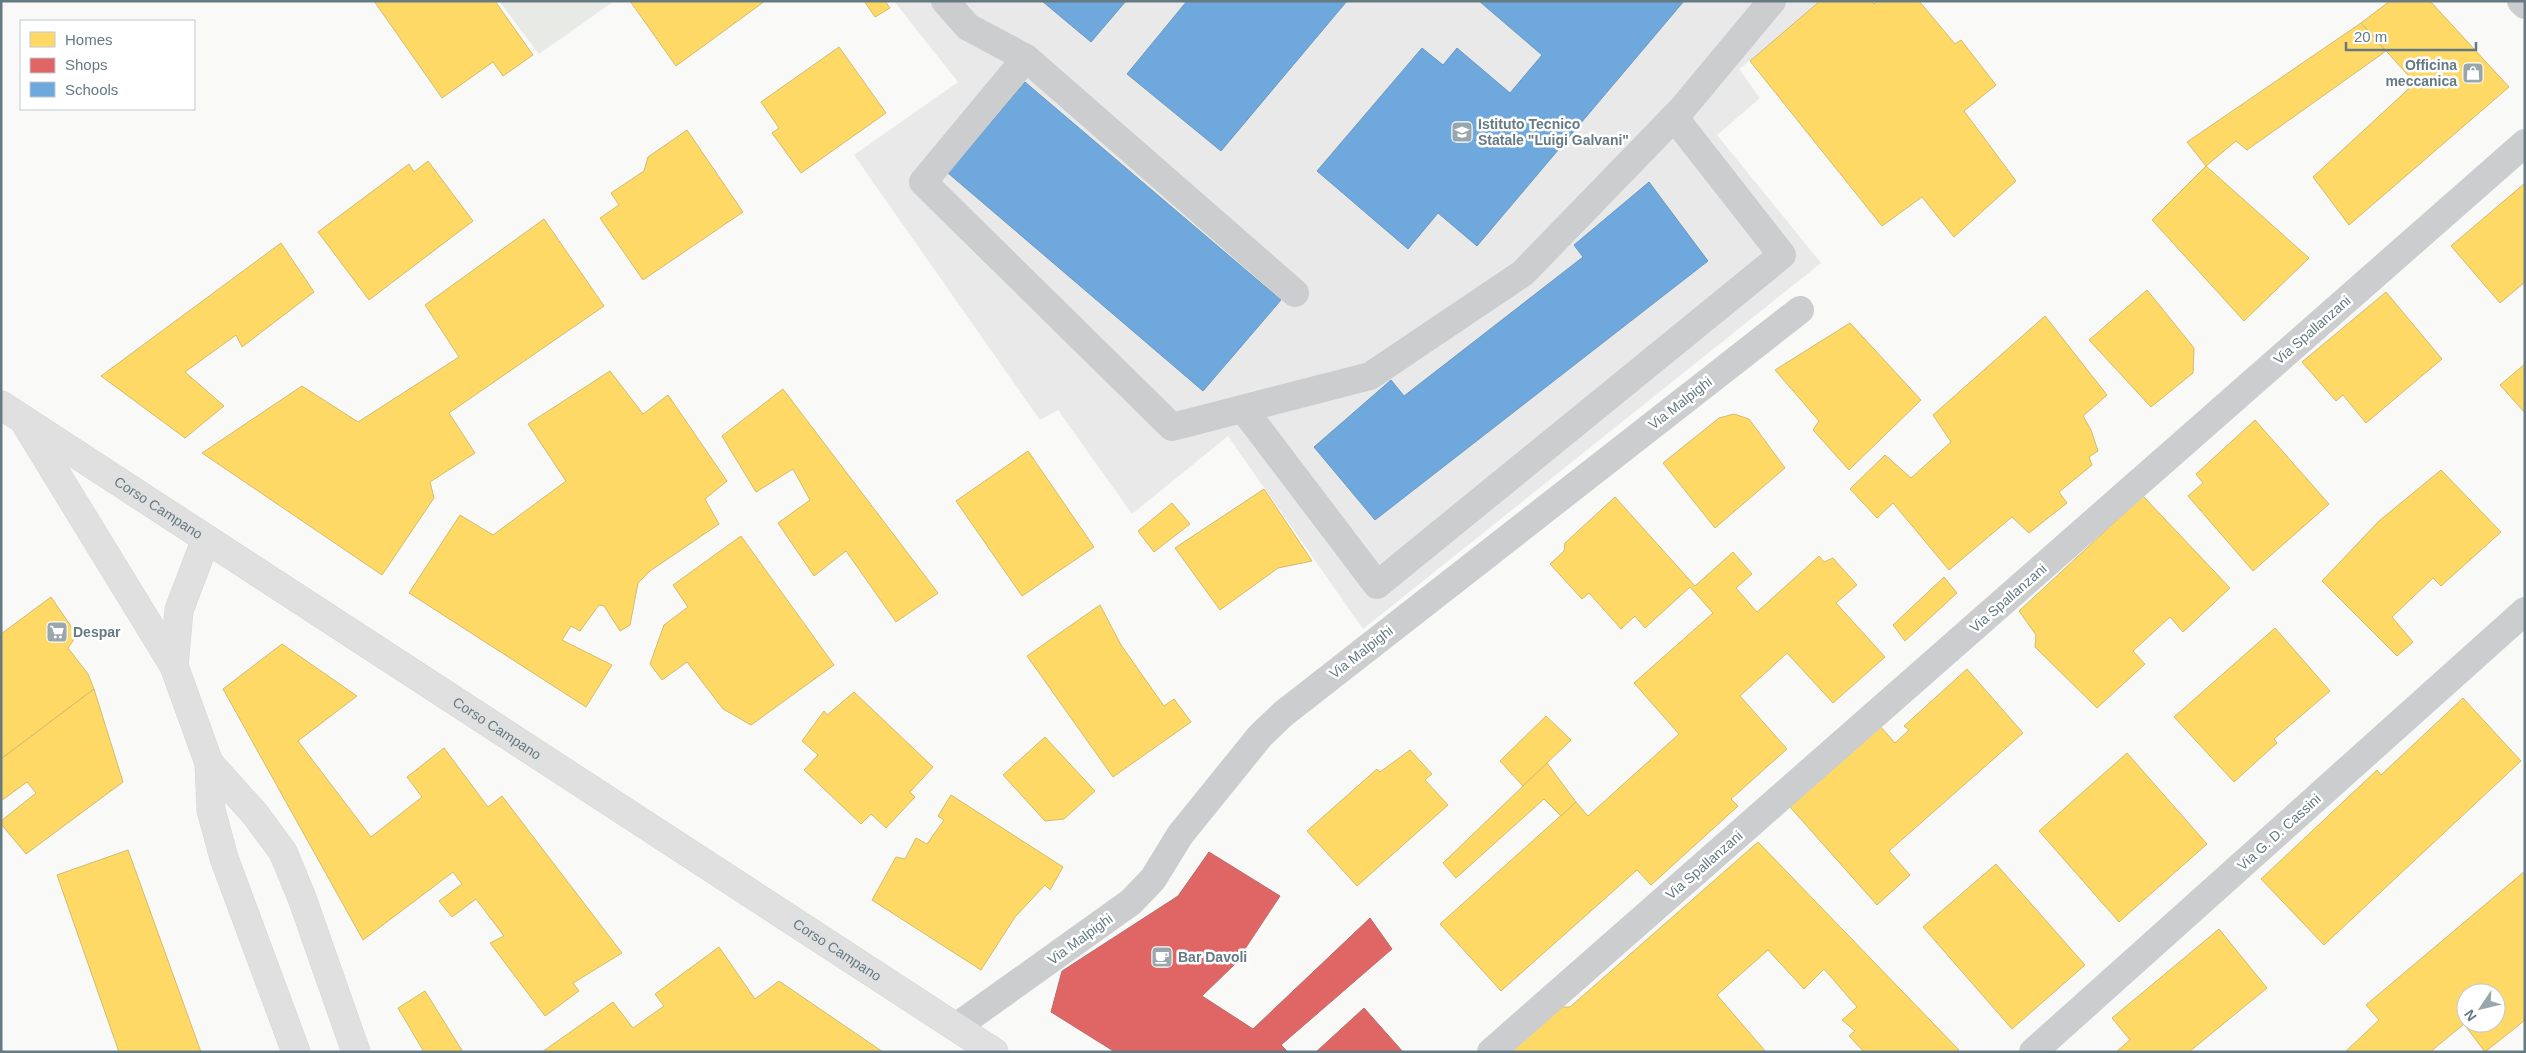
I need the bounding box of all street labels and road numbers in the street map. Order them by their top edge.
street label: Via Spallanzani [2270,292,2354,368]
street label: Via Malpighi [1645,373,1715,433]
street label: Corso Campano [111,473,206,542]
street label: Via Spallanzani [1966,560,2050,636]
street label: Via Malpighi [1326,622,1396,682]
street label: Corso Campano [450,694,544,763]
street label: Via G. D. Cassini [2234,790,2324,874]
street label: Via Spallanzani [1662,827,1746,903]
street label: Via Malpighi [1045,910,1115,968]
street label: Corso Campano [790,915,884,984]

